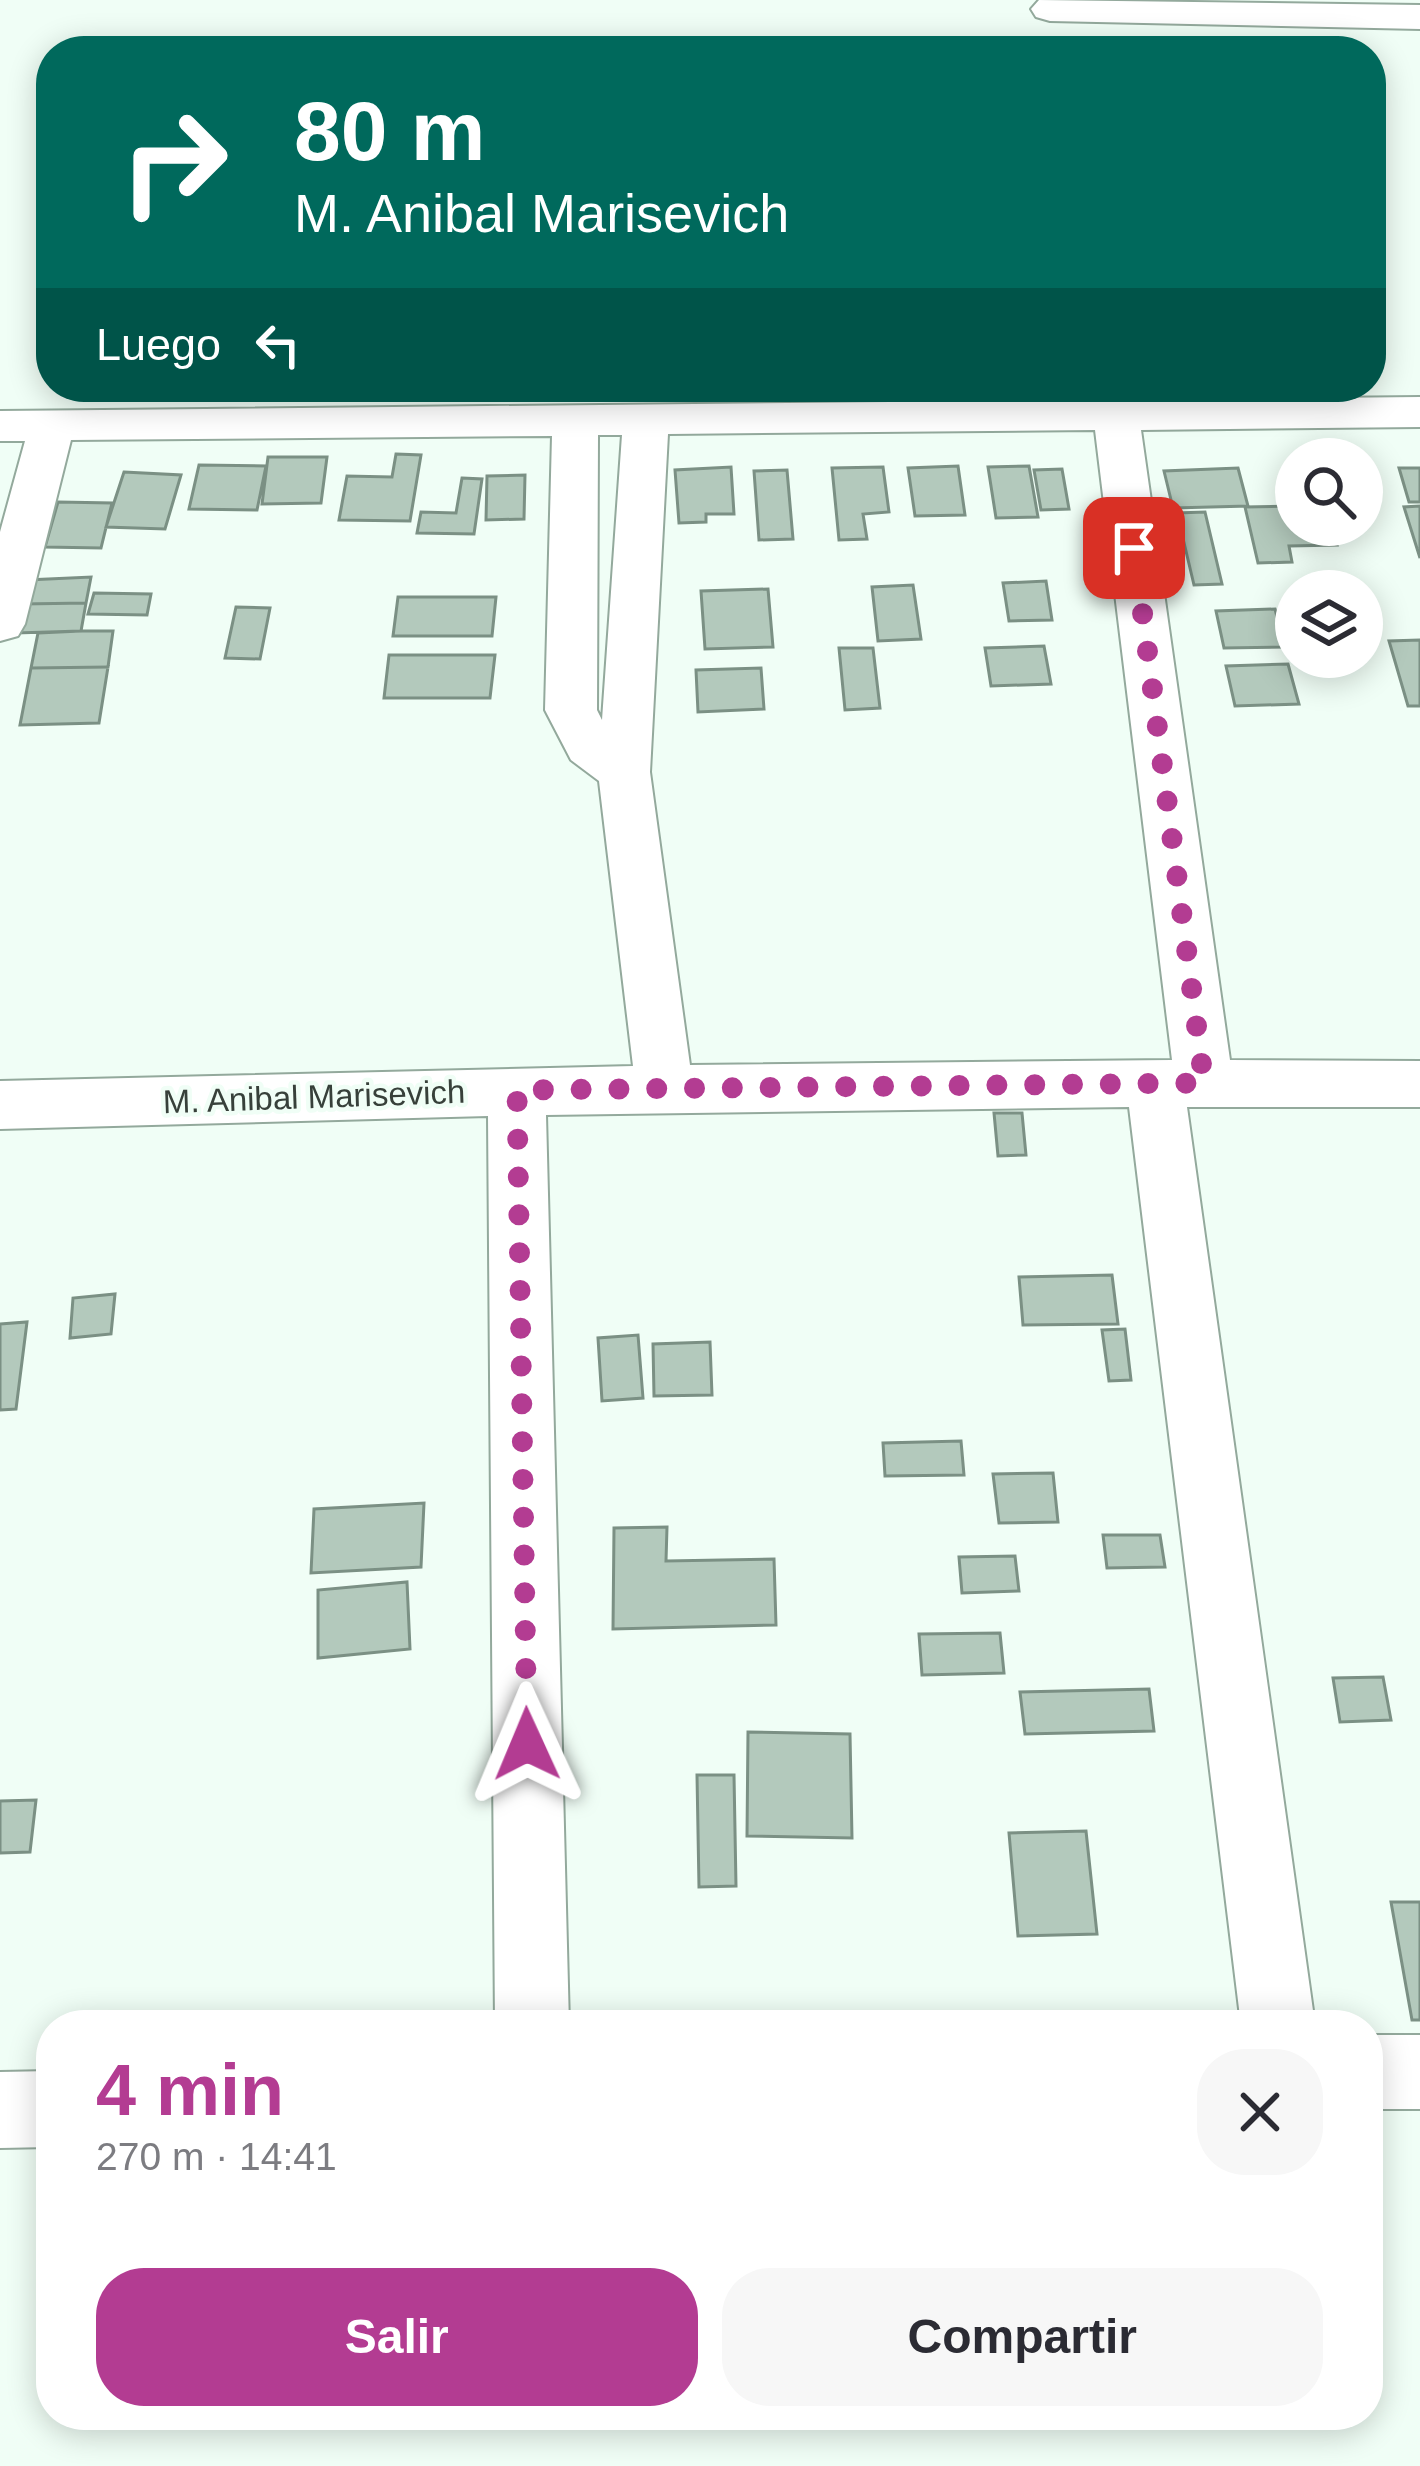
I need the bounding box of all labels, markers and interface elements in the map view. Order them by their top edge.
icon: right [96,84,252,240]
text: 80 m [294,84,485,178]
text: M. Anibal Marisevich [294,183,789,243]
icon: left [245,312,311,378]
text: Luego [96,319,221,370]
map controls [1275,438,1383,678]
button: search [1275,438,1383,546]
pin [1083,497,1185,599]
icon: arrive [1101,515,1167,581]
button: layers [1275,570,1383,678]
street label: M. Anibal Marisevich [162,1073,466,1120]
position arrow [464,1681,590,1807]
button: close [1197,2049,1323,2175]
text: 4 min [96,2050,284,2130]
text: 270 m · 14:41 [96,2135,337,2178]
button: Salir [96,2268,698,2406]
button: Compartir [722,2268,1323,2406]

